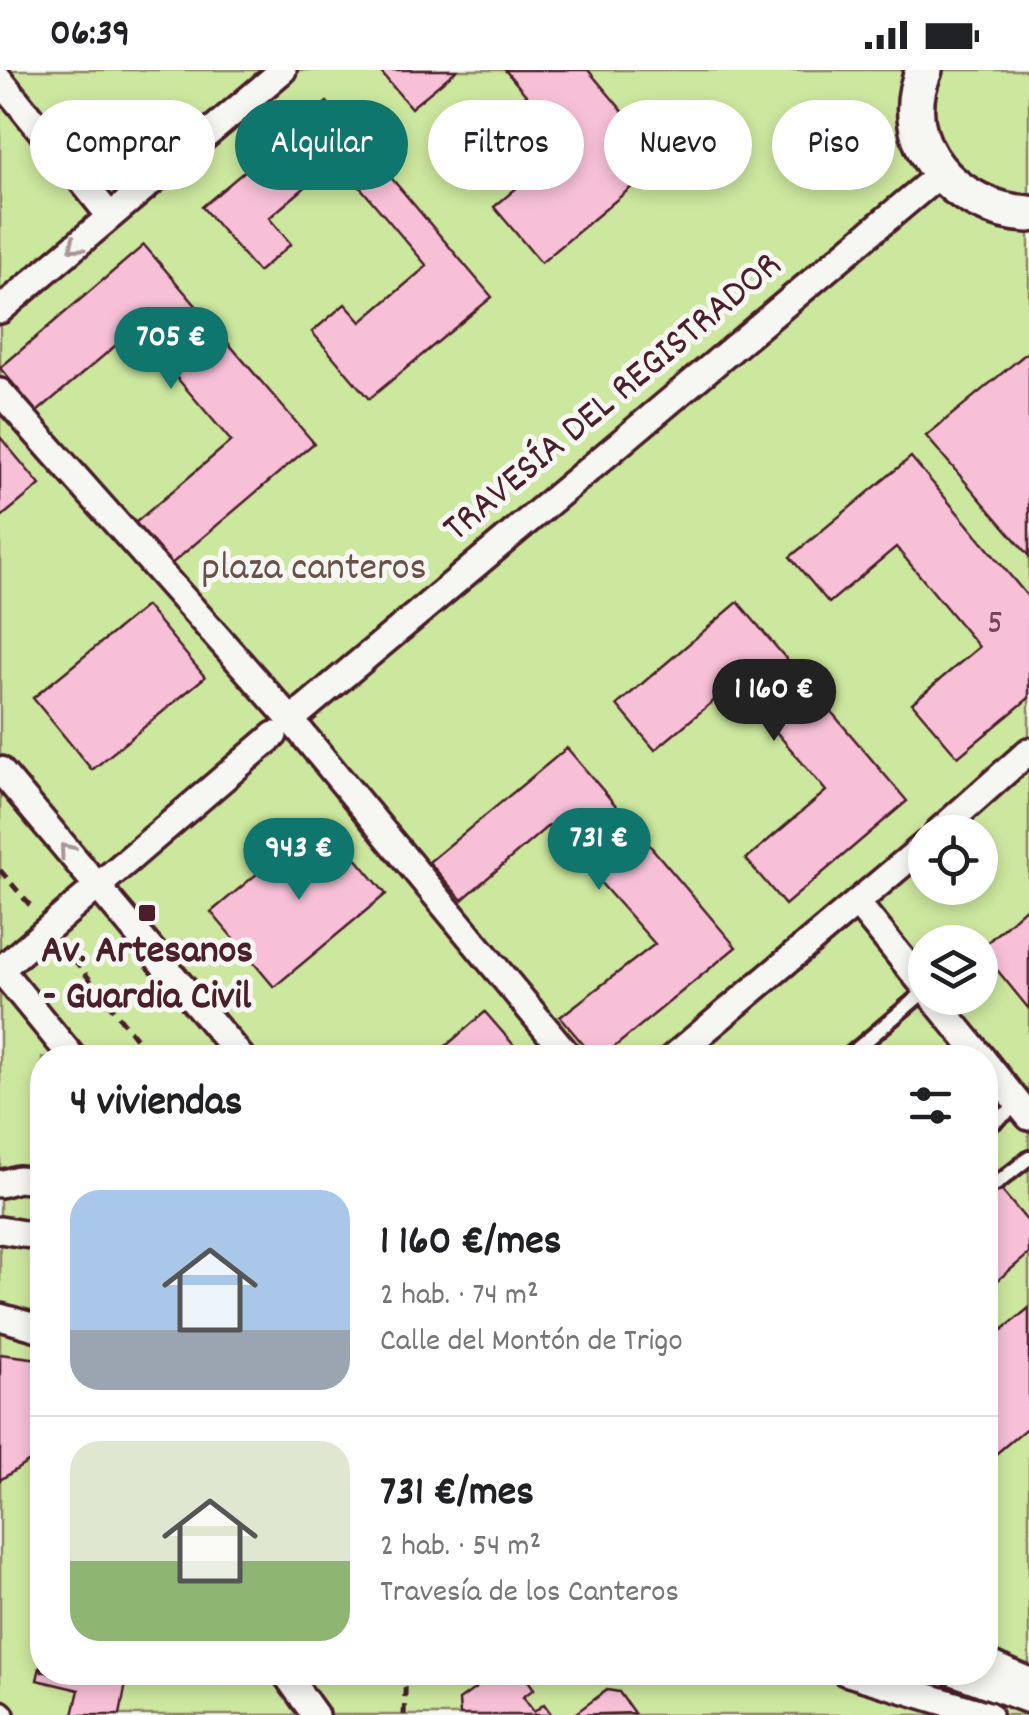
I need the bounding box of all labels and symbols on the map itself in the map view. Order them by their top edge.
one-way arrow [68,235,87,253]
street label: TRAVESÍA DEL REGISTRADOR [432,240,796,558]
pin: 705 € [101,307,241,392]
park label: plaza canteros [202,542,427,599]
house number: 5 [987,600,1003,650]
pin: 1 160 € [682,659,866,744]
pin: 731 € [529,808,669,893]
pin: 943 € [229,818,369,903]
one-way arrow [60,844,78,862]
marker: Av. Artesanos - Guardia Civil [136,902,158,924]
place label: Av. Artesanos - Guardia Civil [41,925,253,1028]

